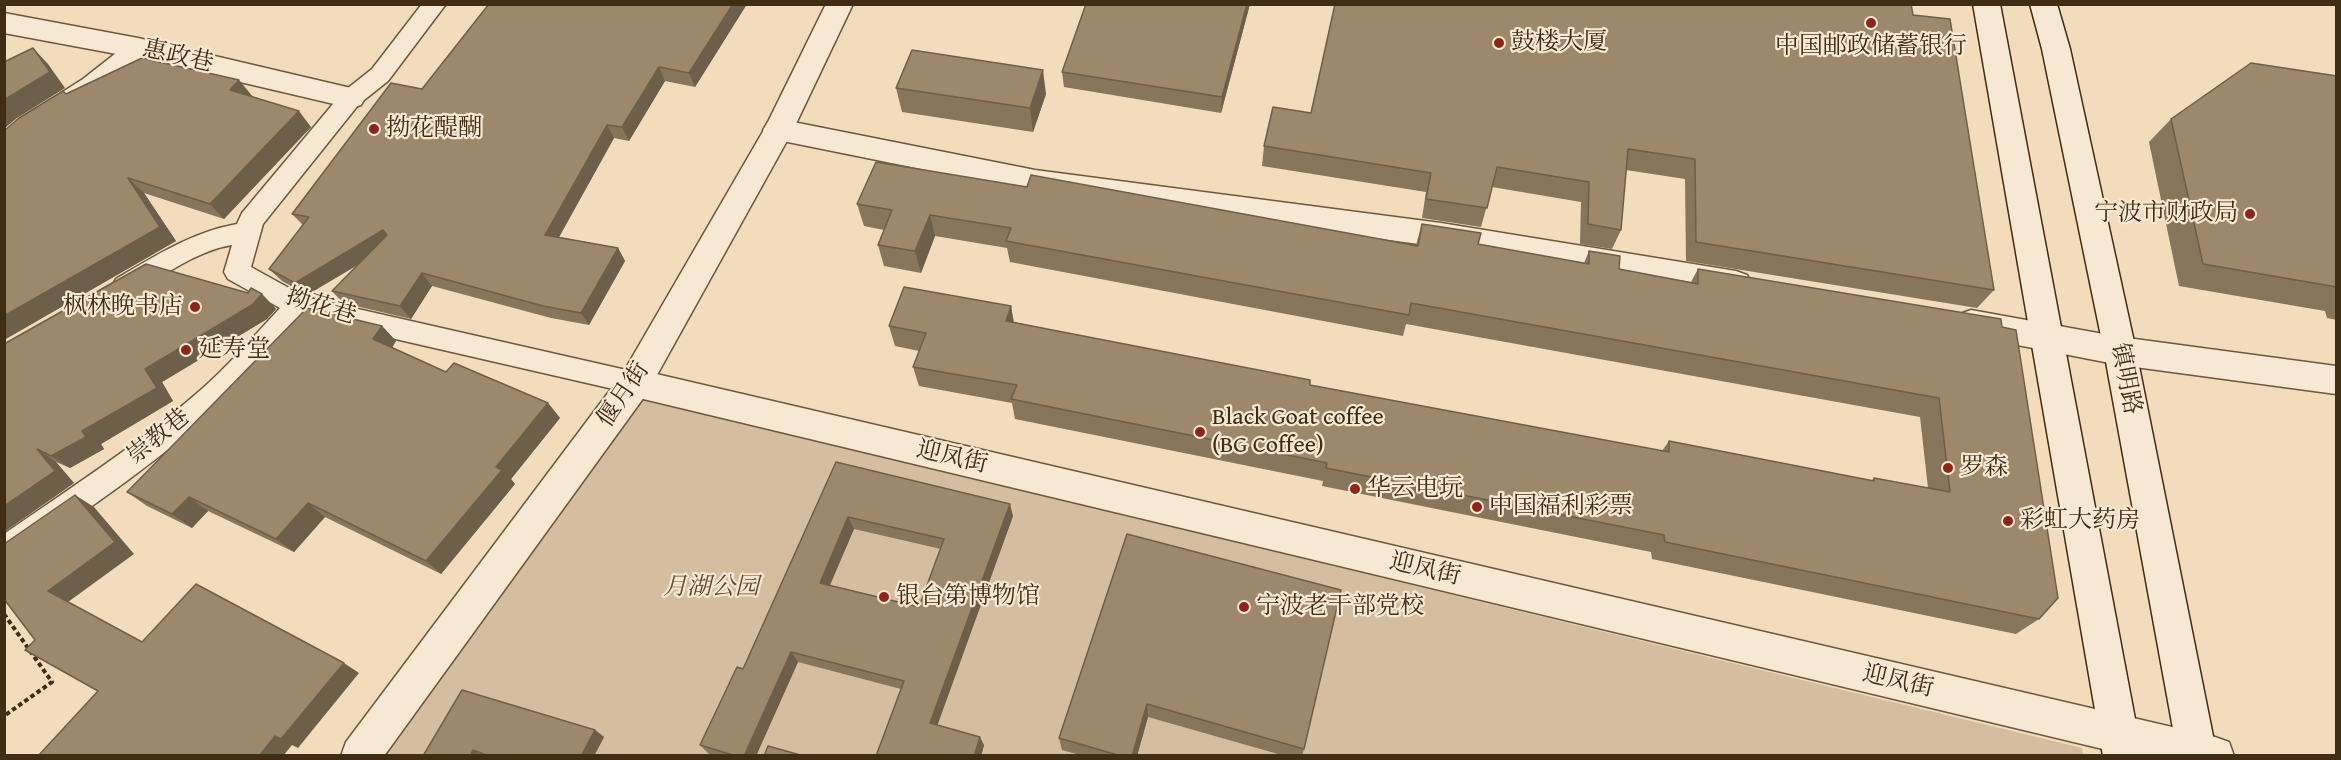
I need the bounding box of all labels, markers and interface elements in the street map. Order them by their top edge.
marker: 中国邮政储蓄银行 [1864,16,1878,30]
place label: 鼓楼大厦 [1511,29,1607,57]
place label: 中国邮政储蓄银行 [1775,33,1967,61]
street label: 惠政巷 [140,35,216,79]
marker: 鼓楼大厦 [1492,36,1506,50]
place label: 拗花醍醐 [386,115,482,143]
marker: 拗花醍醐 [367,122,381,136]
place label: 宁波市财政局 [2094,200,2238,228]
marker: 宁波市财政局 [2243,207,2257,221]
street label: 拗花巷 [282,283,360,331]
place label: 枫林晚书店 [63,293,183,321]
marker: 枫林晚书店 [188,300,202,314]
place label: 延寿堂 [198,336,270,364]
street label: 镇明路 [2104,341,2146,417]
marker: 延寿堂 [179,343,193,357]
street label: 偃月街 [592,357,656,433]
street label: 崇教巷 [122,403,196,471]
place label: Black Goat coffee (BG Coffee) [1212,404,1384,460]
marker: Black Goat coffee (BG Coffee) [1193,425,1207,439]
street label: 迎凤街 [914,436,990,480]
place label: 罗森 [1960,454,2008,482]
marker: 罗森 [1941,461,1955,475]
place label: 华云电玩 [1367,475,1463,503]
marker: 华云电玩 [1348,482,1362,496]
place label: 中国福利彩票 [1489,493,1633,521]
marker: 中国福利彩票 [1470,500,1484,514]
place label: 彩虹大药房 [2020,507,2140,535]
marker: 彩虹大药房 [2001,514,2015,528]
street label: 迎凤街 [1387,548,1463,592]
park label: 月湖公园 [663,574,759,602]
place label: 银台第博物馆 [896,583,1040,611]
marker: 银台第博物馆 [877,590,891,604]
place label: 宁波老干部党校 [1256,593,1424,621]
marker: 宁波老干部党校 [1237,600,1251,614]
street label: 迎凤街 [1860,660,1936,704]

